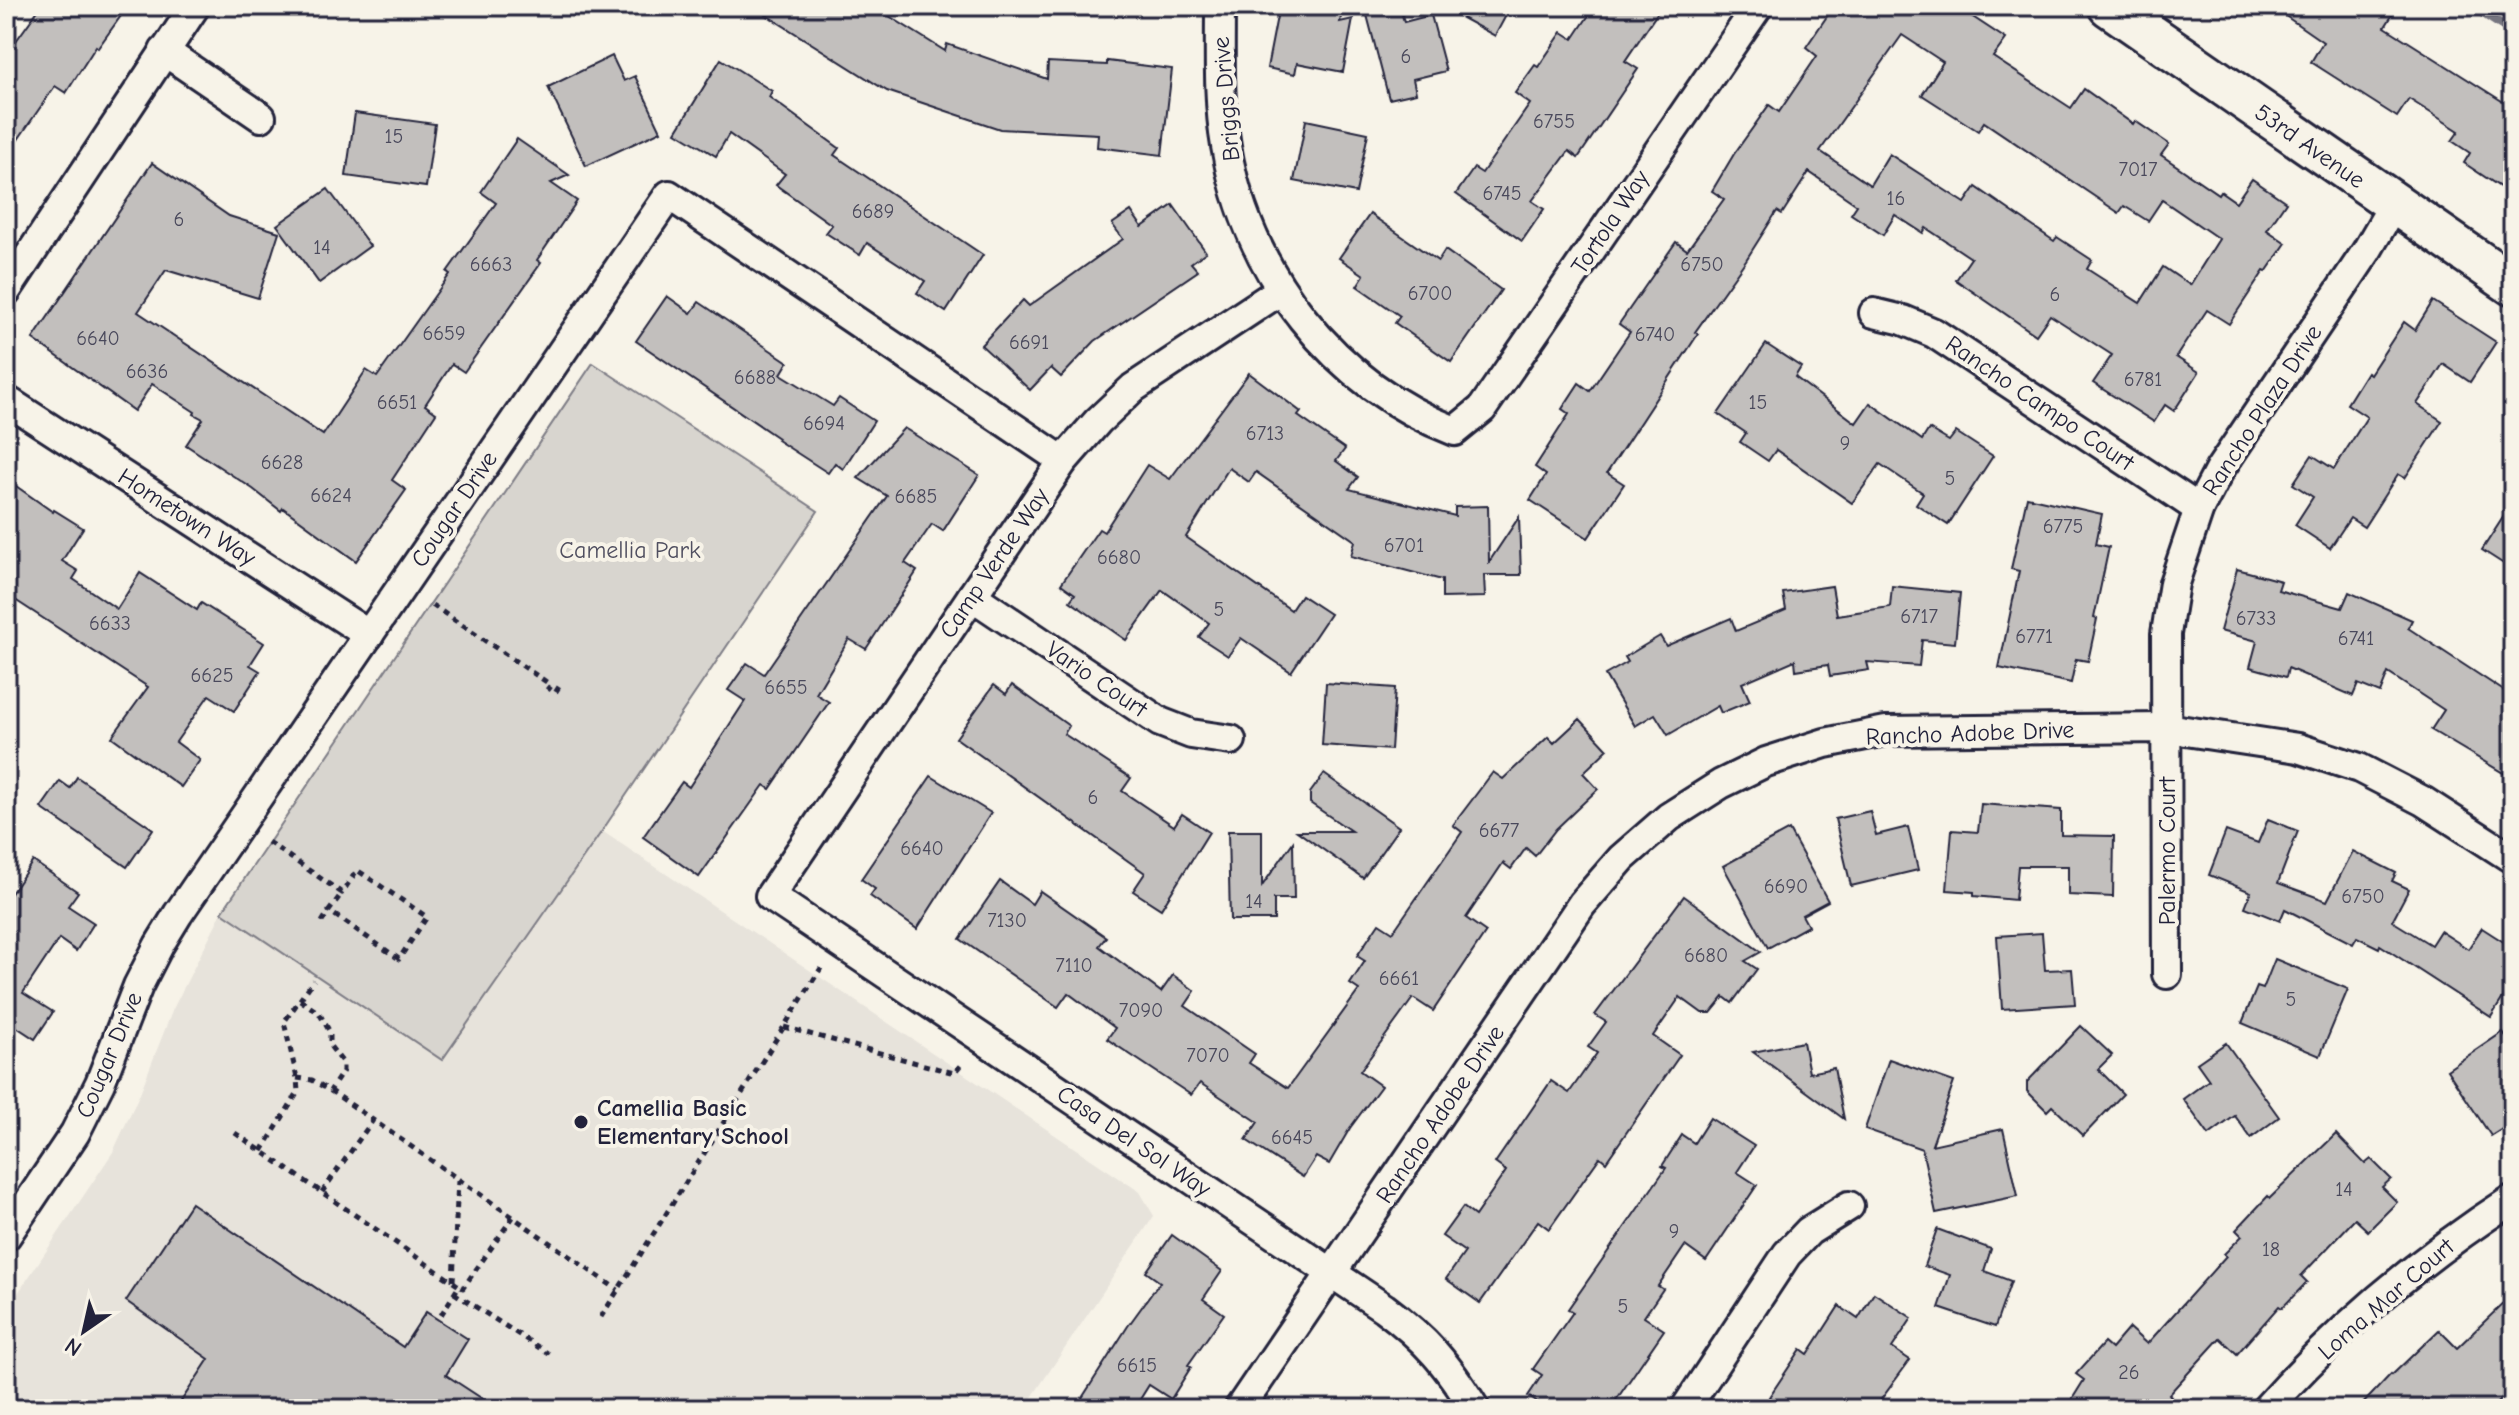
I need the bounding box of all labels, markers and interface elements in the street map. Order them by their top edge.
street label: Briggs Drive [1207,36,1245,162]
house number: 6 [1401,45,1411,68]
street label: 53rd Avenue [2250,98,2370,194]
house number: 6755 [1533,110,1575,133]
house number: 15 [385,125,403,148]
house number: 7017 [2118,158,2158,181]
street label: Tortola Way [1565,164,1655,279]
house number: 6745 [1482,182,1522,205]
house number: 16 [1887,187,1905,210]
house number: 6689 [852,200,894,223]
house number: 6 [174,208,184,231]
house number: 14 [313,236,331,259]
house number: 6663 [470,253,512,276]
house number: 6750 [1680,253,1724,276]
house number: 6700 [1408,282,1452,305]
house number: 6 [2050,283,2060,306]
street label: Rancho Plaza Drive [2196,319,2328,501]
house number: 6659 [422,322,466,345]
house number: 6740 [1635,323,1675,346]
house number: 6640 [76,327,120,350]
street label: Rancho Campo Court [1940,330,2141,477]
house number: 6691 [1009,331,1049,354]
house number: 6636 [126,360,168,383]
house number: 6688 [734,366,776,389]
house number: 6781 [2124,368,2162,391]
house number: 6651 [377,391,417,414]
house number: 15 [1749,391,1767,414]
house number: 6694 [803,412,845,435]
house number: 6713 [1246,422,1284,445]
house number: 9 [1840,432,1850,455]
street label: Cougar Drive [405,446,503,572]
house number: 6628 [261,451,303,474]
street label: Hometown Way [113,462,261,572]
house number: 5 [1945,467,1955,490]
street label: Camp Verde Way [933,482,1055,643]
house number: 6624 [310,484,352,507]
house number: 6685 [895,485,937,508]
house number: 6775 [2043,515,2083,538]
house number: 6701 [1384,534,1424,557]
park label: Camellia Park [559,536,701,564]
house number: 6680 [1097,546,1141,569]
house number: 5 [1214,598,1224,621]
house number: 6717 [1900,605,1938,628]
house number: 6733 [2236,607,2276,630]
house number: 6633 [89,612,131,635]
house number: 6771 [2015,625,2053,648]
house number: 6741 [2338,627,2374,650]
street label: Vario Court [1041,635,1154,724]
house number: 6625 [191,664,233,687]
house number: 6655 [764,676,808,699]
street label: Rancho Adobe Drive [1865,715,2075,751]
street label: Palermo Court [2153,776,2181,925]
house number: 6 [1088,786,1098,809]
house number: 6677 [1479,819,1520,842]
house number: 6640 [900,837,944,860]
house number: 6690 [1764,875,1808,898]
house number: 6750 [2341,885,2385,908]
house number: 14 [1245,890,1263,913]
house number: 7130 [987,909,1027,932]
house number: 6680 [1684,944,1728,967]
house number: 7110 [1055,954,1093,977]
house number: 6661 [1379,967,1419,990]
street label: Cougar Drive [70,988,148,1122]
house number: 5 [2286,988,2296,1011]
house number: 7090 [1119,999,1163,1022]
street label: Rancho Adobe Drive [1370,1020,1510,1208]
house number: 7070 [1186,1044,1230,1067]
street label: Casa Del Sol Way [1052,1079,1216,1203]
place label: Camellia Basic Elementary School [597,1094,789,1150]
marker: Camellia Basic Elementary School [572,1113,590,1131]
house number: 6645 [1271,1126,1313,1149]
house number: 14 [2335,1178,2353,1201]
house number: 9 [1669,1220,1679,1243]
street label: Loma Mar Court [2312,1232,2460,1366]
house number: 18 [2262,1238,2280,1261]
north arrow [44,1291,124,1371]
house number: 5 [1618,1295,1628,1318]
text: N [60,1332,87,1362]
house number: 6615 [1117,1354,1157,1377]
house number: 26 [2118,1361,2140,1384]

